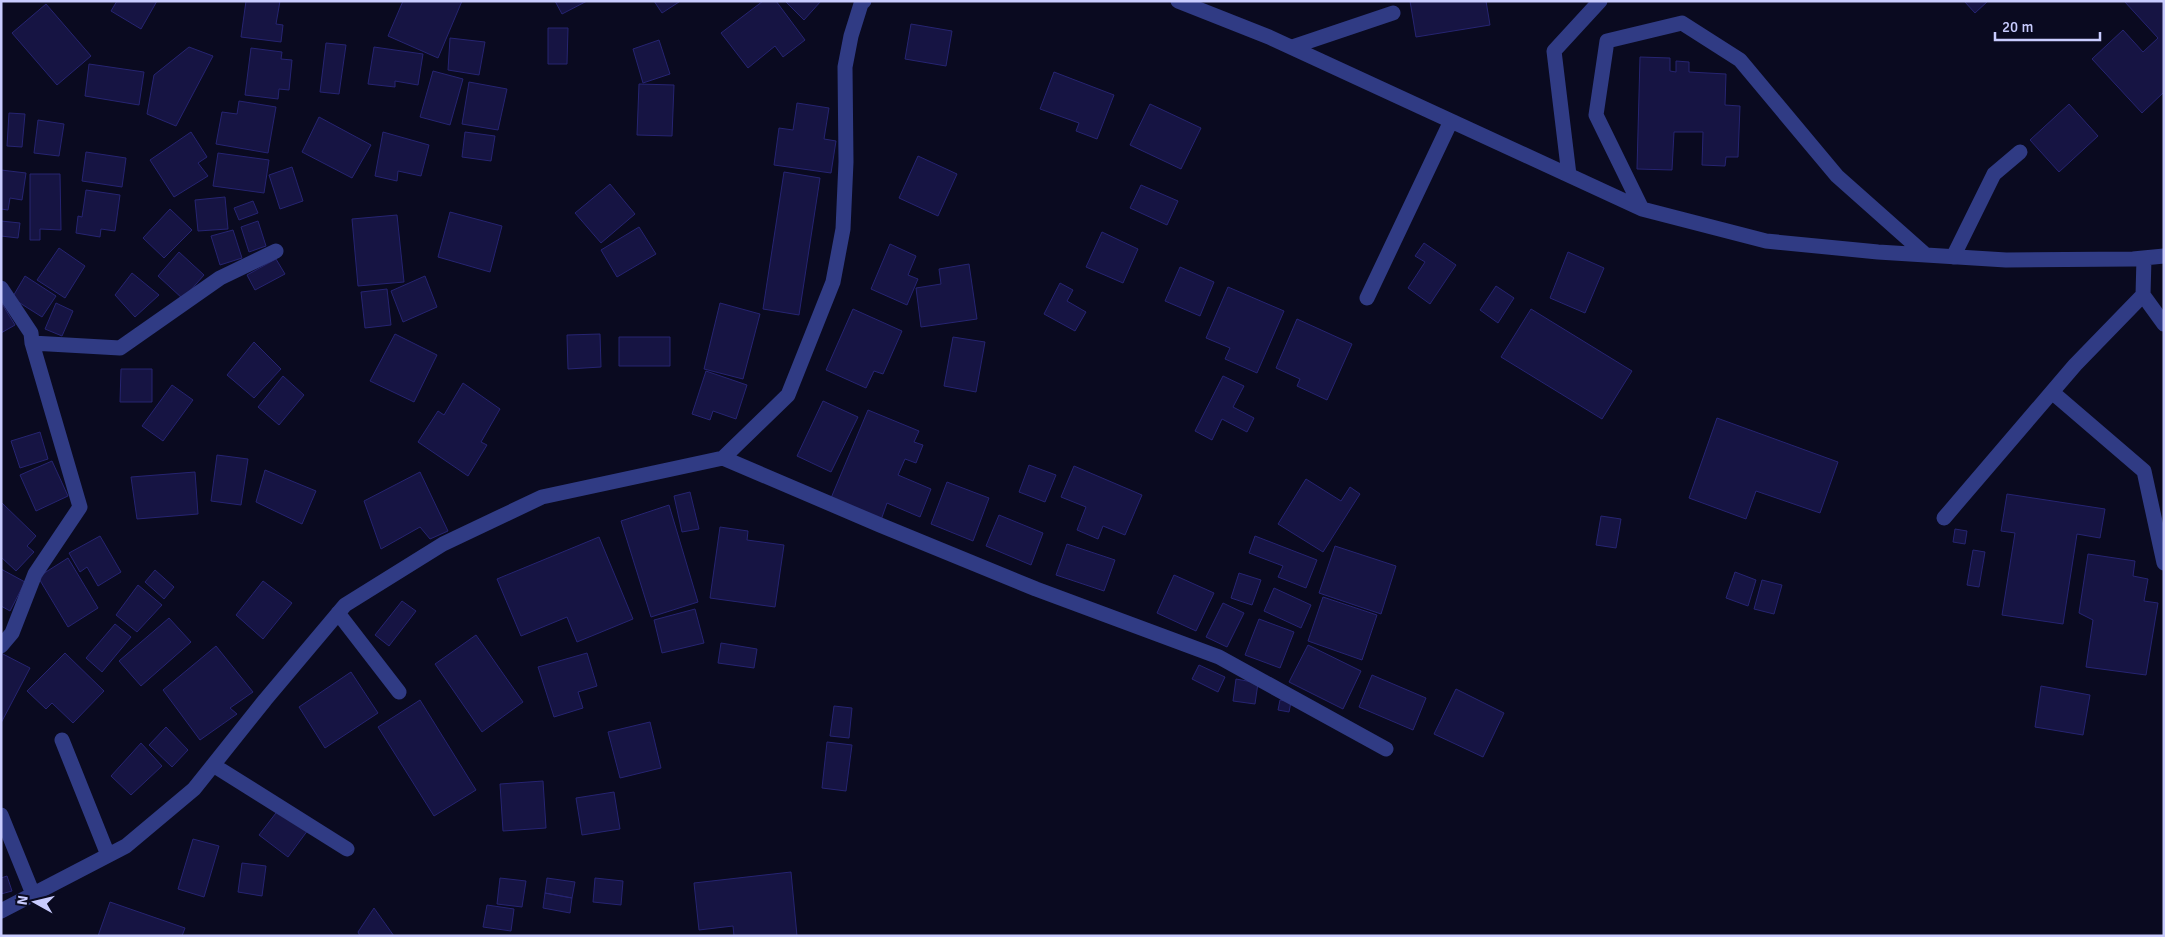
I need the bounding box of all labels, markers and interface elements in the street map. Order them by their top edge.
scale bar [1995,10,2100,42]
text: 20 m [2002,18,2033,36]
north arrow [10,877,60,927]
text: N [14,894,32,906]

